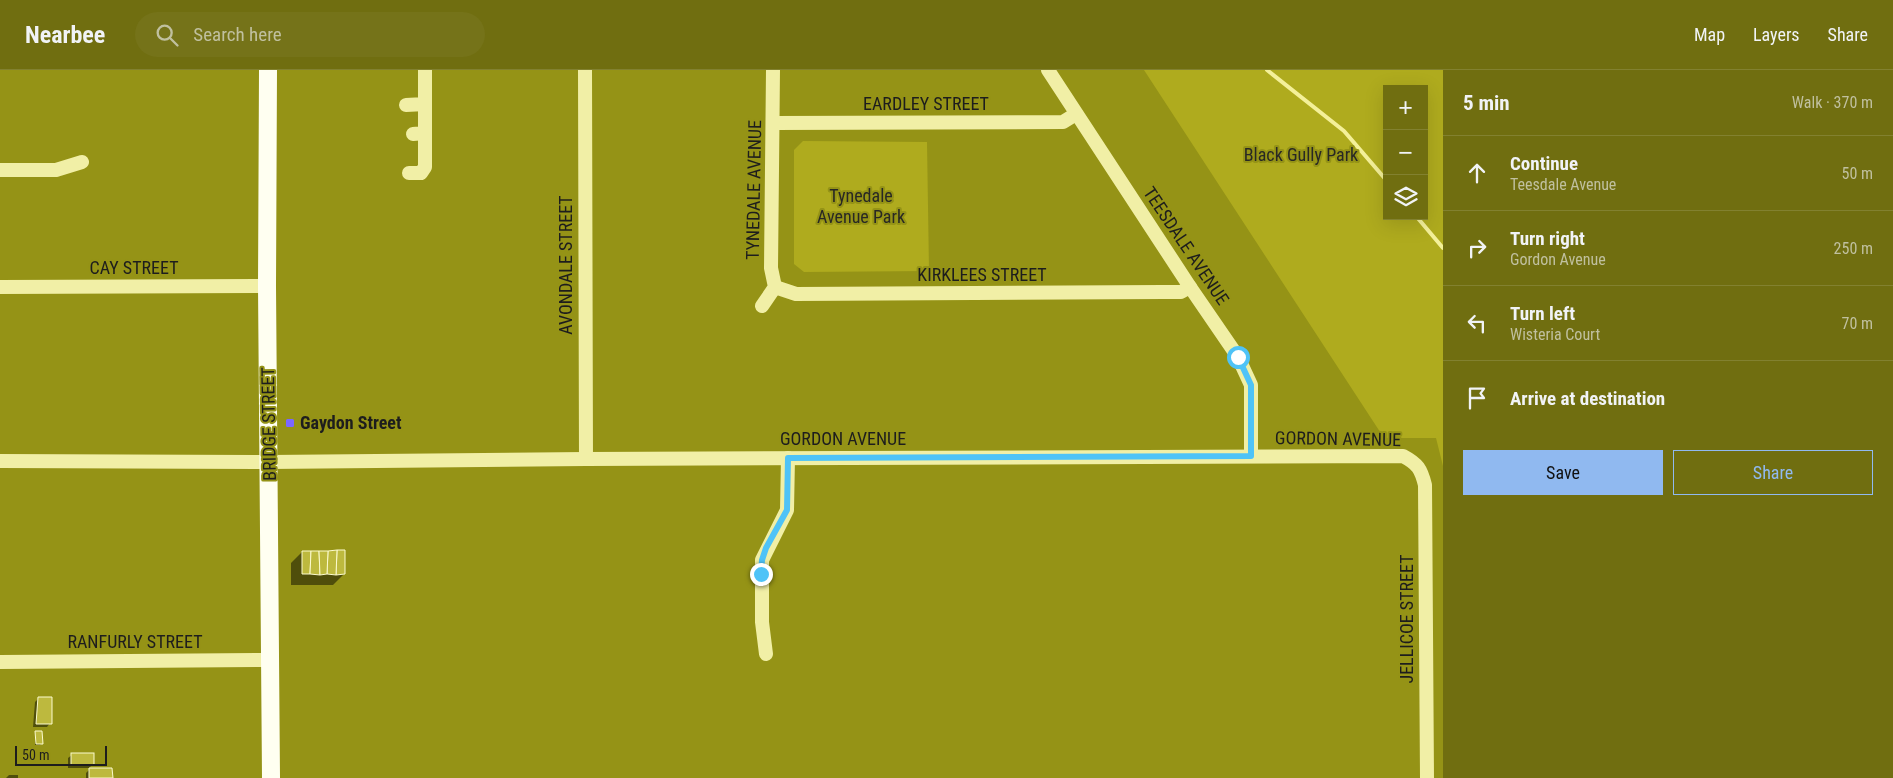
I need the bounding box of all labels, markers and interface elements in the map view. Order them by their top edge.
search box [135,12,485,57]
text: Nearbee [25,21,105,49]
icon: search [153,21,181,49]
text: Search here [193,23,282,46]
text: Map [1694,24,1725,45]
text: Layers [1753,24,1800,45]
text: Share [1828,24,1868,45]
map controls [1383,85,1428,220]
button: + [1383,85,1428,130]
text: 5 min [1463,91,1510,115]
street label: EARDLEY STREET [863,93,989,114]
text: Walk · 370 m [1792,93,1873,112]
street label: TYNEDALE AVENUE [742,120,765,260]
button: − [1383,130,1428,175]
park label: Black Gully Park [1244,144,1358,165]
text: Continue [1510,152,1578,175]
icon: ahead [1463,159,1491,187]
text: 50 m [1841,164,1873,183]
button: layers [1383,175,1428,220]
text: Teesdale Avenue [1510,175,1616,194]
street label: TEESDALE AVENUE [1139,183,1234,309]
park label: Tynedale Avenue Park [817,185,905,227]
street label: AVONDALE STREET [555,195,576,335]
text: Turn right [1510,227,1585,250]
icon: right [1463,234,1491,262]
text: 250 m [1834,239,1873,258]
text: Gordon Avenue [1510,250,1606,269]
street label: CAY STREET [89,257,179,278]
street label: KIRKLEES STREET [917,264,1047,285]
text: Turn left [1510,302,1575,325]
icon: left [1463,309,1491,337]
text: 70 m [1841,314,1873,333]
text: Wisteria Court [1510,325,1600,344]
route start [1227,346,1250,369]
street label: BRIDGE STREET [257,367,280,481]
icon: arrive [1463,384,1491,412]
text: Arrive at destination [1510,387,1665,410]
place label: Gaydon Street [300,412,402,433]
marker: Gaydon Street [284,417,296,429]
street label: GORDON AVENUE [1275,427,1401,450]
street label: GORDON AVENUE [780,428,906,449]
button: Save [1463,450,1663,495]
button: Share [1673,450,1873,495]
street label: JELLICOE STREET [1396,554,1417,684]
route end [750,563,773,586]
street label: RANFURLY STREET [67,631,203,652]
scale bar [15,743,108,766]
text: 50 m [22,747,50,763]

